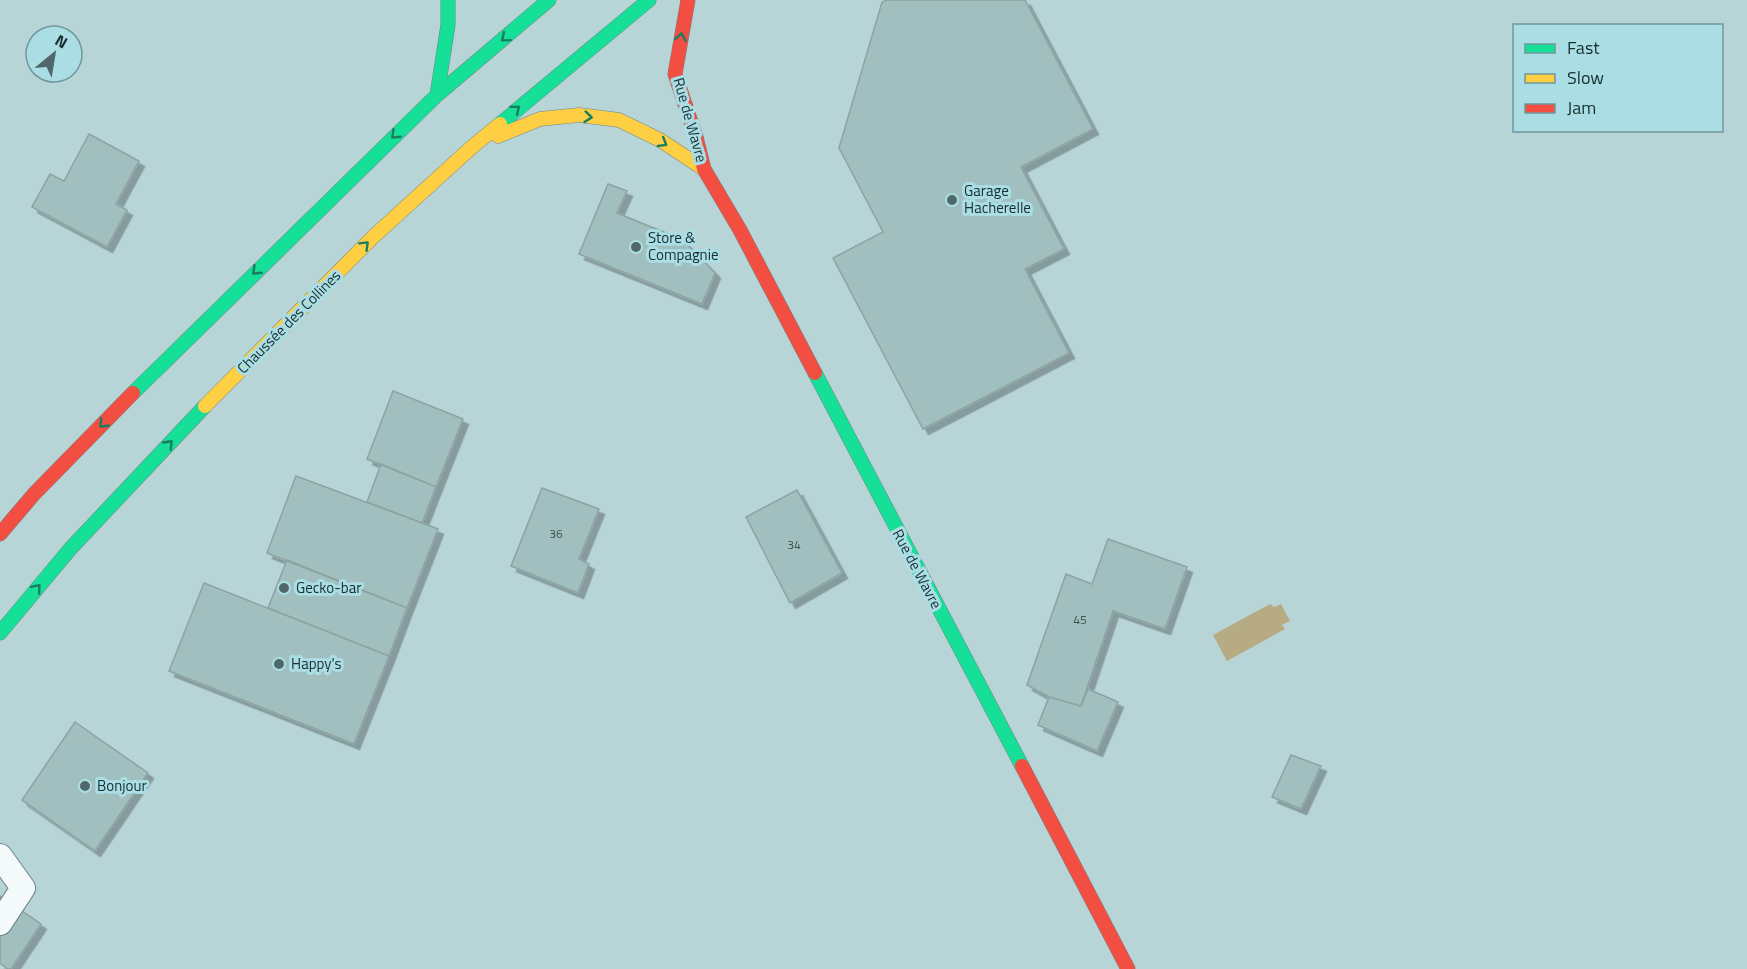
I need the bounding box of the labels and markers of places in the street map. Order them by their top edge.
place label: Garage Hacherelle [964,179,1031,219]
marker: Garage Hacherelle [945,193,959,207]
place label: Store & Compagnie [648,226,719,266]
marker: Store & Compagnie [629,240,643,254]
place label: Gecko-bar [296,576,361,599]
marker: Gecko-bar [277,581,291,595]
place label: Happy's [291,652,342,675]
marker: Happy's [272,657,286,671]
place label: Bonjour [97,774,147,797]
marker: Bonjour [78,779,92,793]

